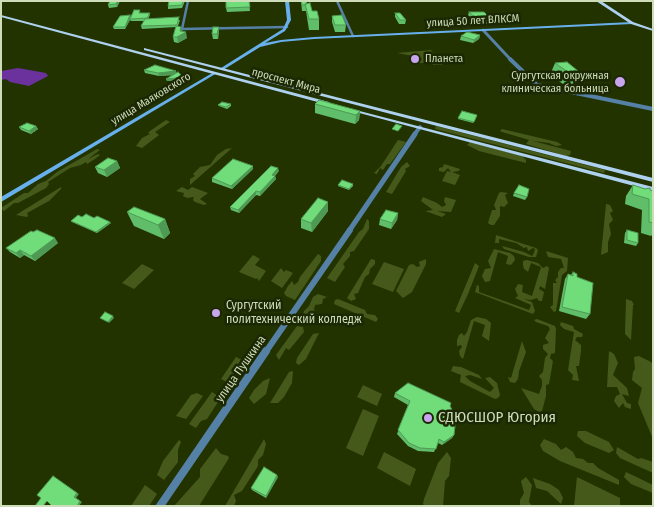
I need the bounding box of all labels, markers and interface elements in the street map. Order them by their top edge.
street label: улица 50 лет ВЛКСМ [426,12,520,30]
place label: Планета [425,52,463,66]
marker: Планета [409,53,421,65]
street label: проспект Мира [250,65,322,97]
place label: Сургутская окружная клиническая больница [501,69,609,95]
street label: улица Маяковского [109,70,193,128]
marker: Сургутская окружная клиническая больница [613,75,627,89]
place label: Сургутский политехнический колледж [226,299,362,327]
marker: Сургутский политехнический колледж [210,307,222,319]
street label: улица Пушкина [213,333,269,405]
place label: СДЮСШОР Югория [438,409,556,427]
marker: СДЮСШОР Югория [422,412,434,424]

